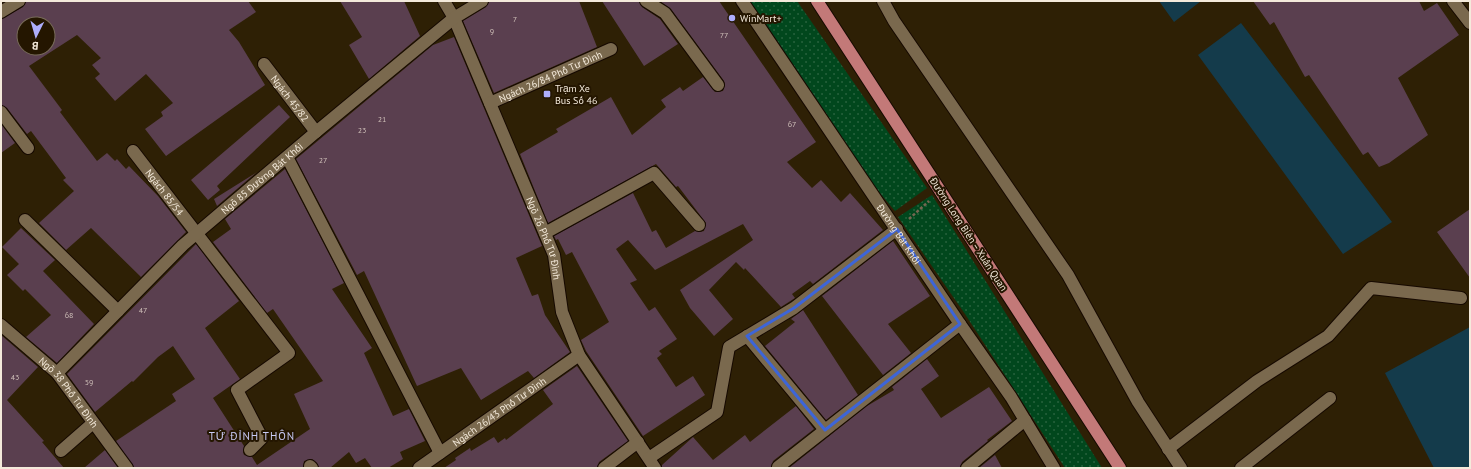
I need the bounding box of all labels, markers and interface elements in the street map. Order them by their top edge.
place label: WinMart+ [740,12,781,25]
marker: WinMart+ [727,13,737,23]
house number: 7 [513,14,517,24]
north arrow [16,16,56,56]
house number: 9 [490,26,494,36]
house number: 77 [720,30,728,40]
text: B [31,39,39,53]
street label: Ngách 26/84 Phố Tư Đình [497,48,604,105]
street label: Ngách 45/82 [268,73,312,124]
place label: Trạm Xe Bus Số 46 [555,82,597,107]
marker: Trạm Xe Bus Số 46 [542,89,552,99]
house number: 21 [378,114,386,124]
house number: 67 [788,119,796,129]
house number: 23 [358,125,366,135]
street label: Ngõ 85 Đường Bát Khối [218,140,306,217]
house number: 27 [319,155,327,165]
street label: Ngách 85/54 [142,167,187,219]
street label: Đường Long Biên – Xuân Quan [926,174,1010,294]
street label: Ngõ 26 Phố Tư Đình [523,195,563,281]
street label: Đường Bát Khối [873,201,924,267]
house number: 47 [139,305,147,315]
house number: 68 [65,310,73,320]
street label: Ngõ 38 Phố Tư Đình [36,354,101,430]
house number: 43 [11,372,19,382]
street label: Ngách 26/43 Phố Tư Đình [450,374,549,449]
house number: 59 [85,377,93,387]
district label: TỨ ĐỈNH THÔN [209,429,295,443]

